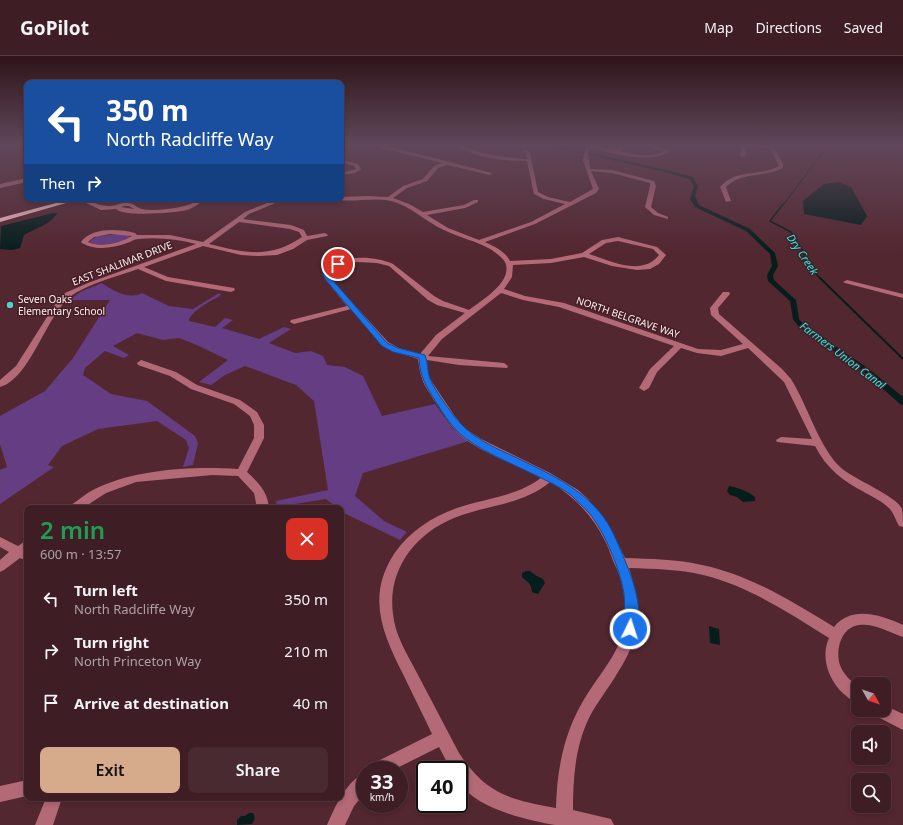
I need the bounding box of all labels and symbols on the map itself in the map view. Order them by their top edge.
water label: Dry Creek [784,230,823,278]
street label: EAST SHALIMAR DRIVE [70,237,174,289]
pin [321,247,355,281]
place label: Seven Oaks Elementary School [18,292,105,318]
street label: NORTH BELGRAVE WAY [575,293,682,341]
marker: Seven Oaks Elementary School [5,300,15,310]
water label: Farmers Union Canal [797,318,890,393]
position arrow [609,608,651,650]
north arrow [851,677,891,717]
speed limit sign: 40 [416,761,468,813]

